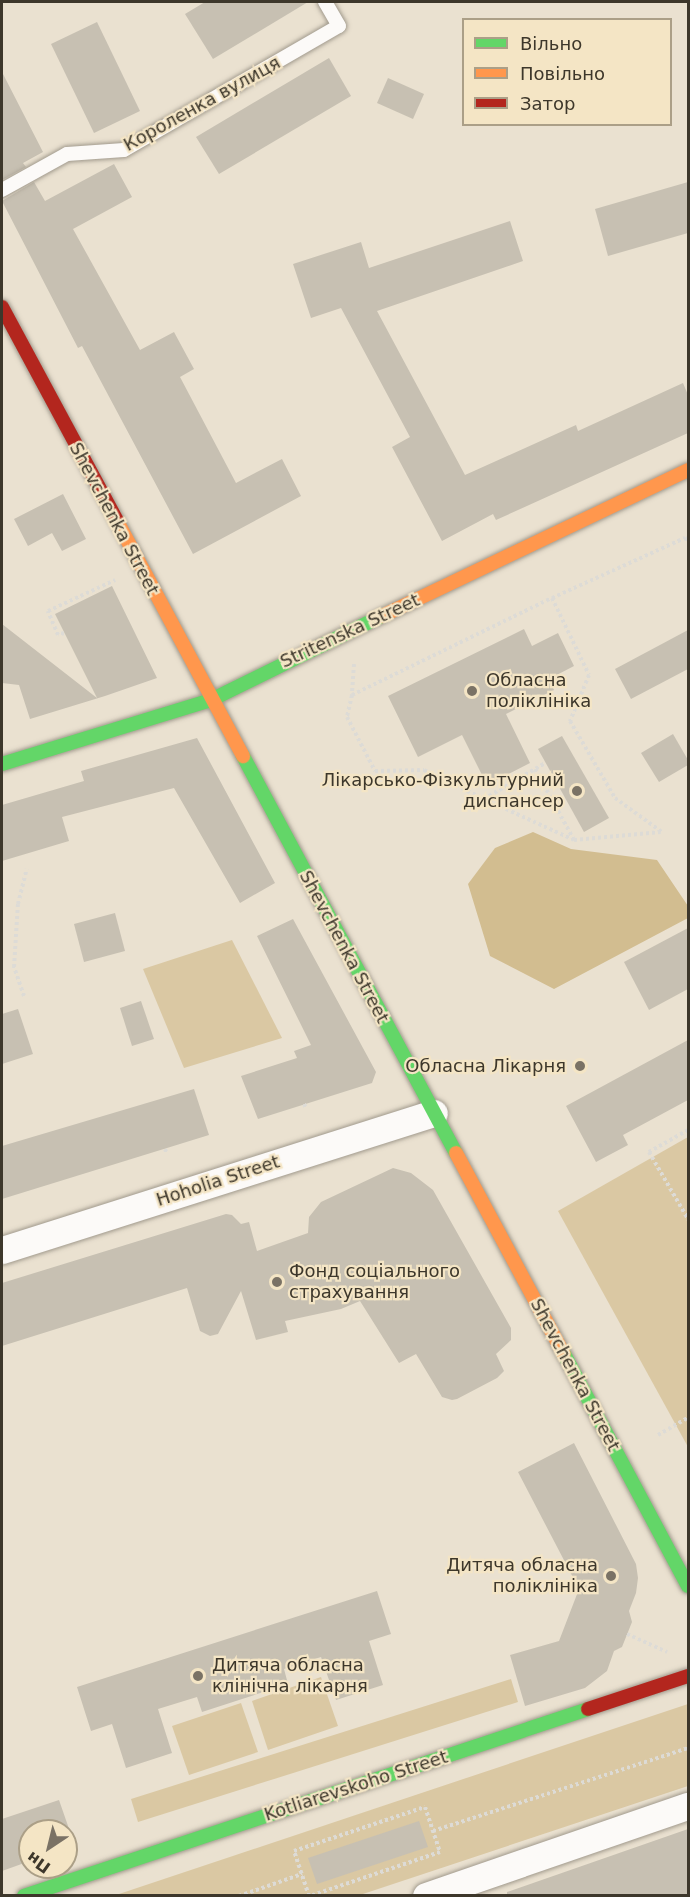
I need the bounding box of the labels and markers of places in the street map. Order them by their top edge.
place label: Обласна поліклініка [486,670,591,712]
marker: Обласна поліклініка [463,682,481,700]
place label: Лікарсько-Фізкультурний диспансер [322,770,564,812]
marker: Лікарсько-Фізкультурний диспансер [568,782,586,800]
place label: Обласна Лікарня [405,1055,566,1077]
marker: Обласна Лікарня [571,1057,589,1075]
place label: Фонд соціального страхування [289,1261,460,1304]
marker: Фонд соціального страхування [270,1275,284,1289]
place label: Дитяча обласна поліклініка [446,1555,598,1598]
marker: Дитяча обласна поліклініка [602,1567,620,1585]
place label: Дитяча обласна клінічна лікарня [212,1655,368,1698]
marker: Дитяча обласна клінічна лікарня [189,1667,207,1685]

